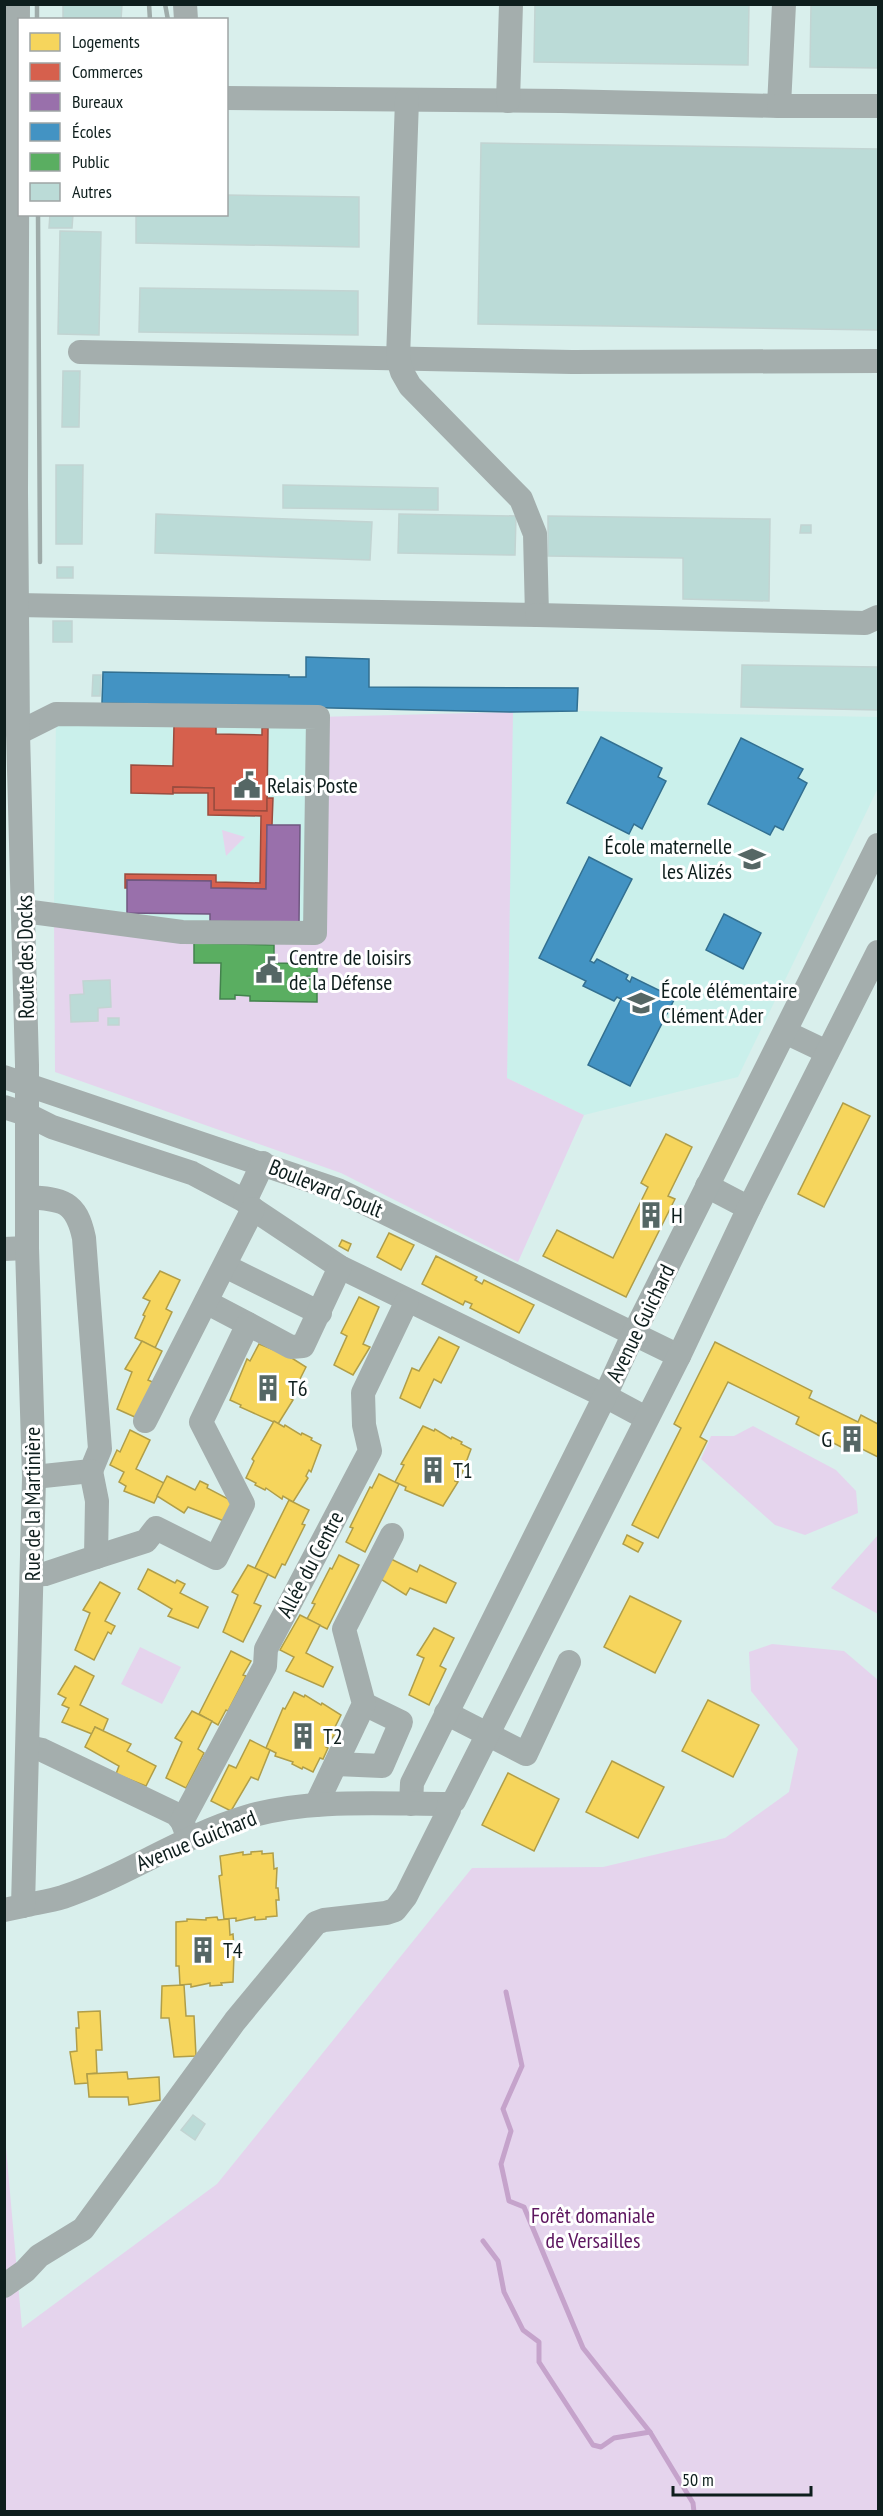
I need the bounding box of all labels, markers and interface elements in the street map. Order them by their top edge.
legend [18,18,228,216]
text: Logements [72,30,140,53]
text: Commerces [72,60,143,83]
text: Bureaux [72,90,124,113]
text: Écoles [72,120,111,143]
text: Public [72,150,110,173]
text: Autres [72,180,112,203]
public building icon: Relais Poste [232,770,262,800]
place label: Relais Poste [267,771,358,799]
place label: École maternelle les Alizés [605,832,732,885]
school or university icon: École maternelle les Alizés [737,844,767,874]
street label: Route des Docks [10,895,40,1019]
place label: Centre de loisirs de la Défense [289,943,411,996]
public building icon: Centre de loisirs de la Défense [254,955,284,985]
place label: École élémentaire Clément Ader [661,976,797,1029]
school or university icon: École élémentaire Clément Ader [626,988,656,1018]
street label: Boulevard Soult [265,1152,387,1224]
building icon: H [636,1200,666,1230]
place label: H [671,1201,683,1229]
street label: Avenue Guichard [600,1260,680,1386]
building icon: T6 [253,1373,283,1403]
place label: T6 [288,1374,308,1402]
building icon: G [837,1424,867,1454]
place label: G [821,1425,832,1453]
street label: Rue de la Martinière [18,1427,46,1581]
building icon: T1 [418,1455,448,1485]
place label: T1 [453,1456,473,1484]
street label: Allée du Centre [270,1506,350,1622]
building icon: T2 [288,1721,318,1751]
place label: T2 [323,1722,343,1750]
street label: Avenue Guichard [132,1803,260,1877]
building icon: T4 [188,1935,218,1965]
place label: T4 [223,1936,243,1964]
park label: Forêt domaniale de Versailles [531,2201,655,2254]
scale bar [673,2459,811,2497]
text: 50 m [682,2468,714,2491]

